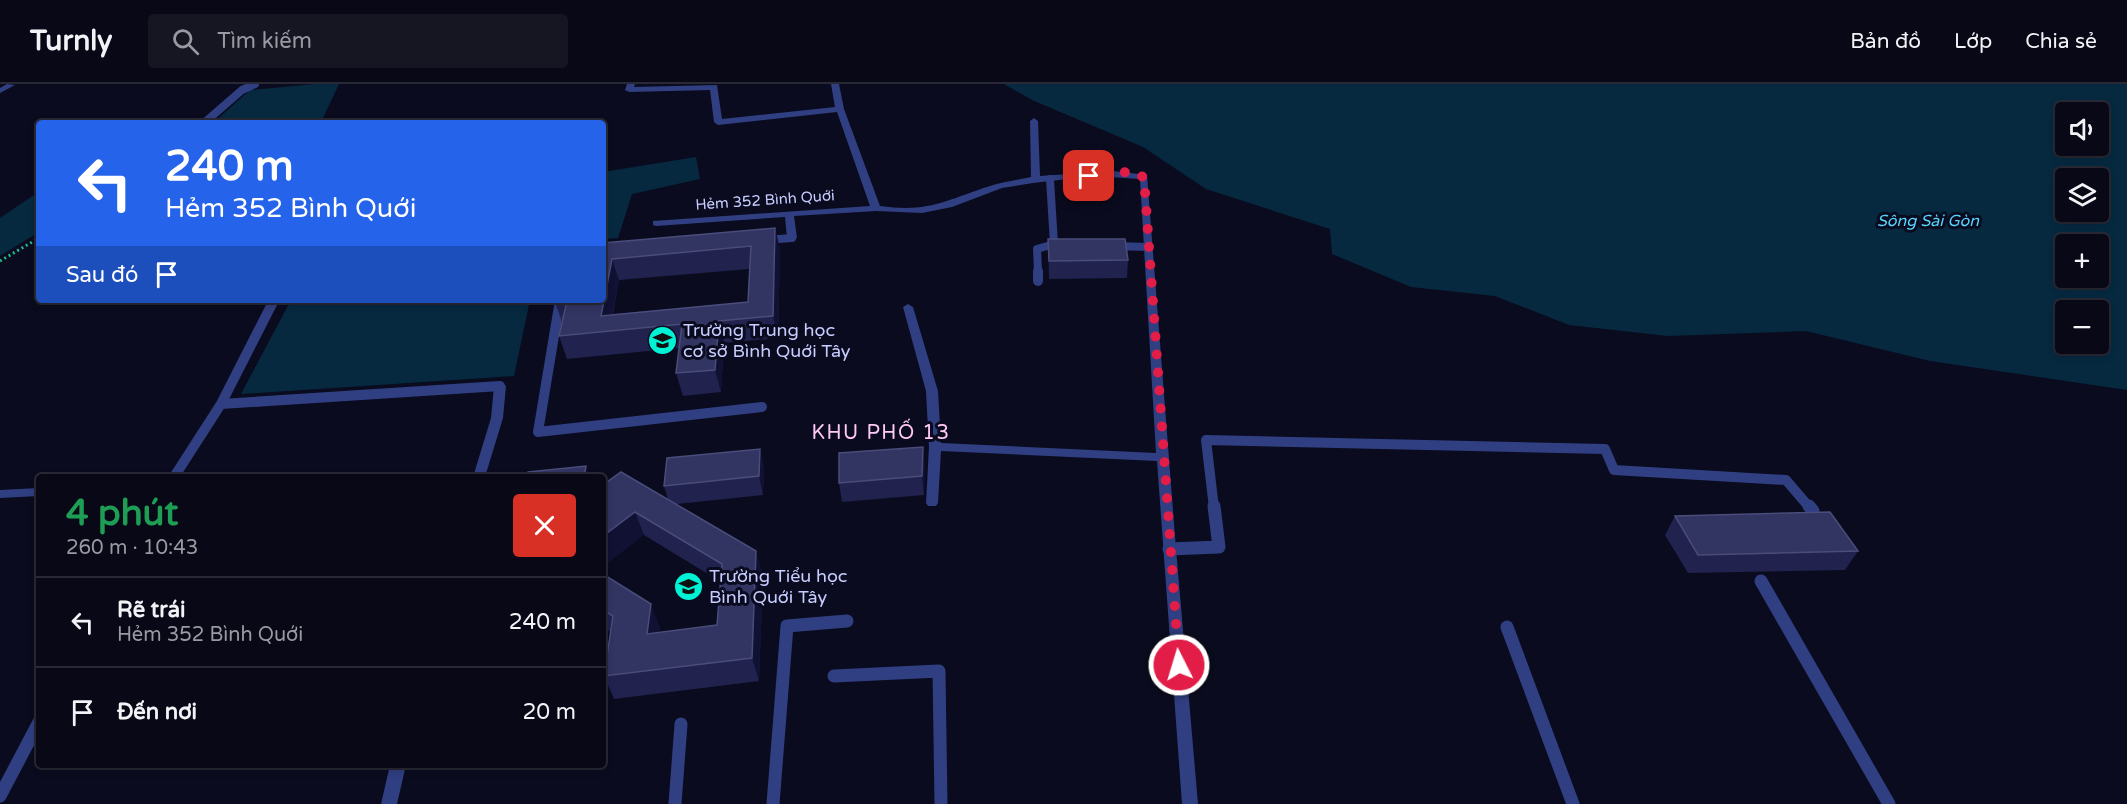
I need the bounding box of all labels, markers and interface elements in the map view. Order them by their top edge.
search box [148,14,568,68]
text: Turnly [30,24,112,58]
icon: search [169,25,202,58]
text: Tìm kiếm [217,28,312,54]
text: Bản đồ [1850,29,1921,54]
text: Lớp [1954,29,1992,54]
text: Chia sẻ [2025,29,2097,54]
map controls [2055,102,2109,354]
button: sound [2055,102,2109,156]
text: 240 m [165,141,294,192]
icon: left [66,144,144,222]
pin [1063,150,1114,201]
icon: arrive [1072,159,1105,192]
button: layers [2055,168,2109,222]
street label: Hẻm 352 Bình Quới [695,186,835,214]
text: Hẻm 352 Bình Quới [165,192,416,225]
water label: Sông Sài Gòn [1877,211,1980,231]
button: + [2055,234,2109,288]
icon: arrive [150,258,183,291]
text: Sau đó [66,262,138,288]
button: − [2055,300,2109,354]
place label: Trường Trung học cơ sở Bình Quới Tây [683,319,851,362]
school or university icon: Trường Trung học cơ sở Bình Quới Tây [646,324,678,356]
district label: KHU PHỐ 13 [812,418,950,445]
text: 4 phút [66,492,178,535]
button: close [513,494,576,557]
text: 260 m · 10:43 [66,536,198,560]
place label: Trường Tiểu học Bình Quới Tây [709,565,847,608]
school or university icon: Trường Tiểu học Bình Quới Tây [672,570,704,602]
text: Rẽ trái [117,597,186,623]
icon: left [66,606,99,639]
text: 240 m [509,609,576,635]
text: Hẻm 352 Bình Quới [117,623,303,647]
position arrow [1147,633,1211,697]
icon: arrive [66,696,99,729]
text: Đến nơi [117,699,197,725]
text: 20 m [522,699,576,725]

